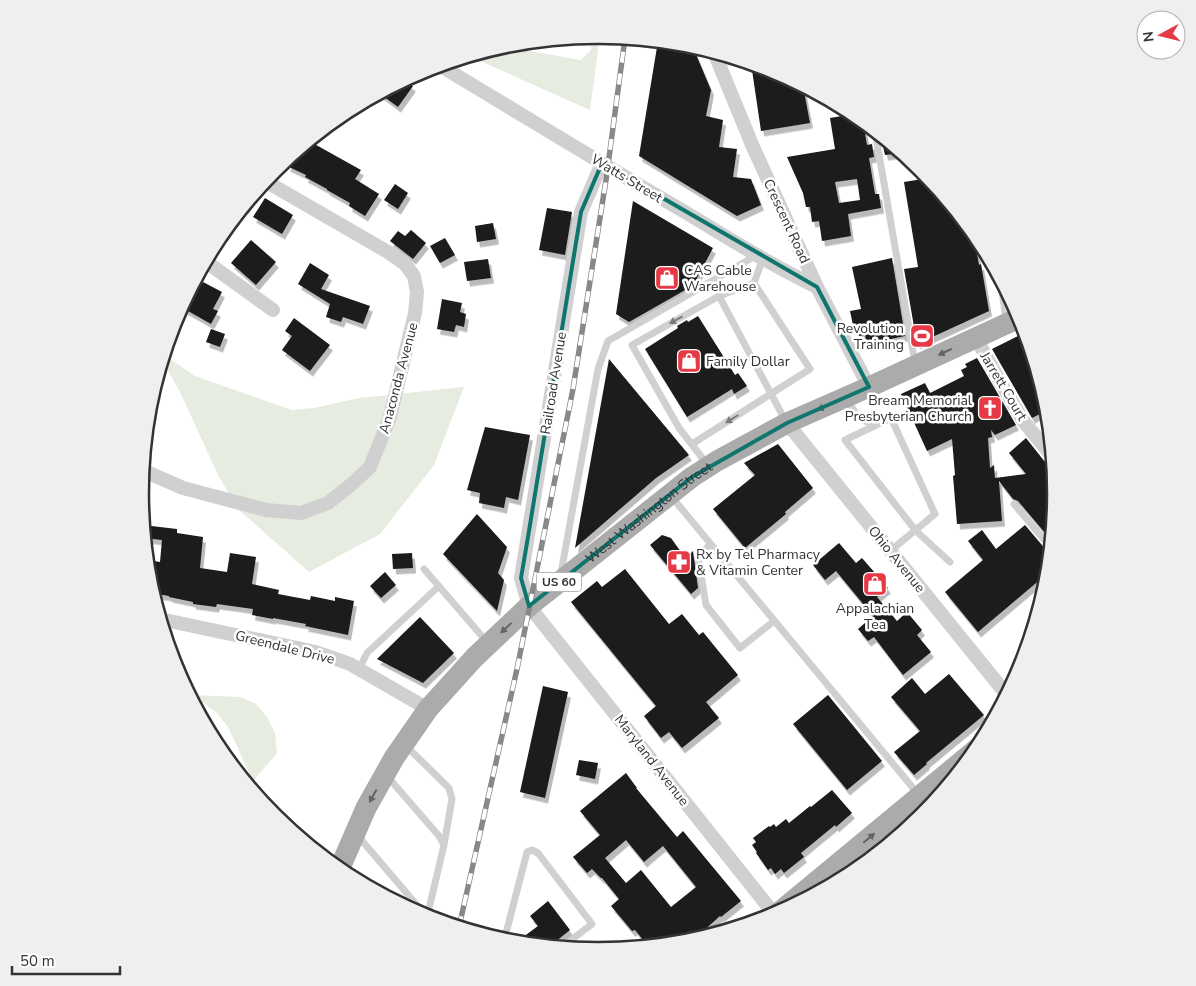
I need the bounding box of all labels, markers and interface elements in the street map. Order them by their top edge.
north arrow [1136,10,1186,60]
text: N [1139,30,1159,43]
street label: Watts Street [587,150,666,207]
street label: Crescent Road [759,176,814,267]
place label: CAS Cable Warehouse [684,261,756,296]
shop icon: CAS Cable Warehouse [654,265,680,291]
one-way arrow [669,316,684,324]
place label: Revolution Training [837,319,904,354]
street label: Anaconda Avenue [374,320,422,436]
sports icon: Revolution Training [909,323,935,349]
street label: Railroad Avenue [536,330,571,436]
street label: Jarrett Court [975,347,1032,424]
shop icon: Family Dollar [676,348,702,374]
one-way arrow [938,348,952,356]
place label: Family Dollar [706,352,790,371]
place label: Bream Memorial Presbyterian Church [845,391,973,426]
church icon: Bream Memorial Presbyterian Church [977,395,1003,421]
one-way arrow [817,403,831,411]
one-way arrow [725,414,739,424]
street label: West Washington Street [582,457,716,568]
street label: Ohio Avenue [864,522,929,597]
place label: Rx by Tel Pharmacy & Vitamin Center [696,545,821,580]
pharmacy icon: Rx by Tel Pharmacy & Vitamin Center [666,549,692,575]
shop icon: Appalachian Tea [862,571,888,597]
road number: US 60 [536,572,582,592]
place label: Appalachian Tea [836,599,914,634]
one-way arrow [500,622,512,634]
street label: Greendale Drive [233,626,337,669]
street label: Maryland Avenue [610,711,693,810]
one-way arrow [369,788,377,803]
one-way arrow [862,833,875,844]
scale bar [12,944,120,976]
text: 50 m [20,951,55,971]

